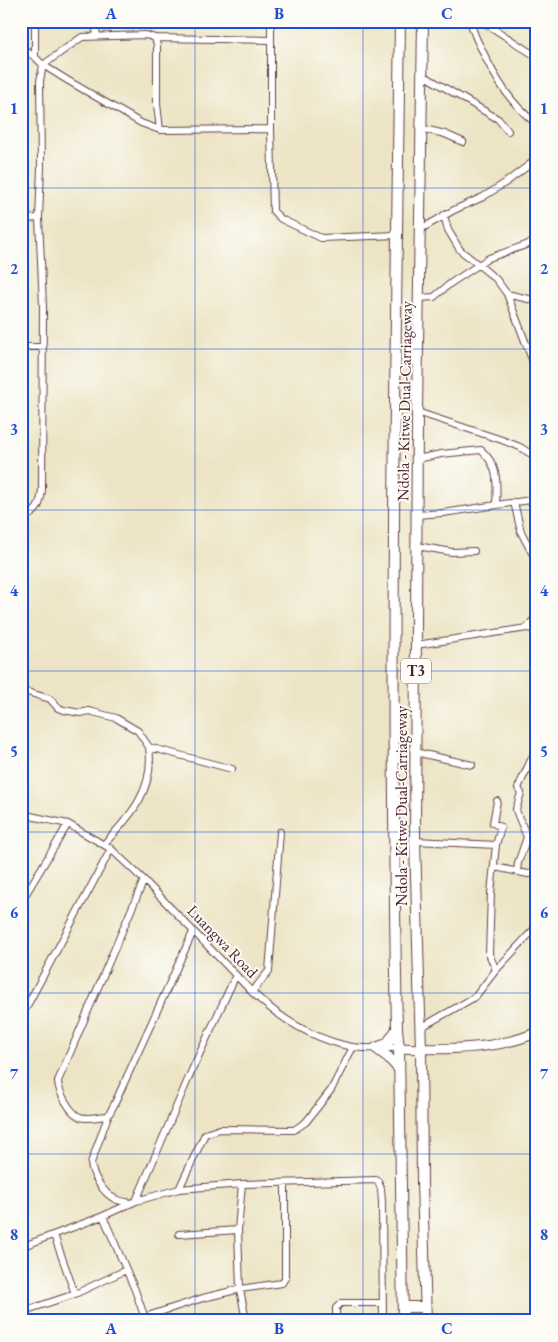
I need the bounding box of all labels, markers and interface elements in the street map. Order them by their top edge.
text: A [104,3,117,24]
text: B [274,3,284,24]
text: C [441,3,453,24]
text: 1 [10,98,18,119]
text: 1 [540,98,548,119]
text: 2 [10,258,19,279]
text: 2 [540,258,549,279]
street label: Ndola - Kitwe Dual-Carriageway [392,300,417,501]
text: 3 [10,419,18,440]
text: 3 [540,419,548,440]
text: 4 [10,580,19,601]
text: 4 [540,580,549,601]
road number: T3 [401,658,431,684]
street label: Ndola - Kitwe Dual-Carriageway [391,705,412,906]
text: 5 [10,741,18,762]
text: 5 [540,741,548,762]
street label: Luangwa Road [183,900,263,983]
text: 6 [10,902,19,923]
text: 6 [540,902,549,923]
text: 7 [10,1063,19,1084]
text: 7 [540,1063,549,1084]
text: 8 [10,1224,18,1245]
text: 8 [540,1224,548,1245]
text: A [104,1318,117,1339]
text: B [274,1318,284,1339]
text: C [441,1318,453,1339]

